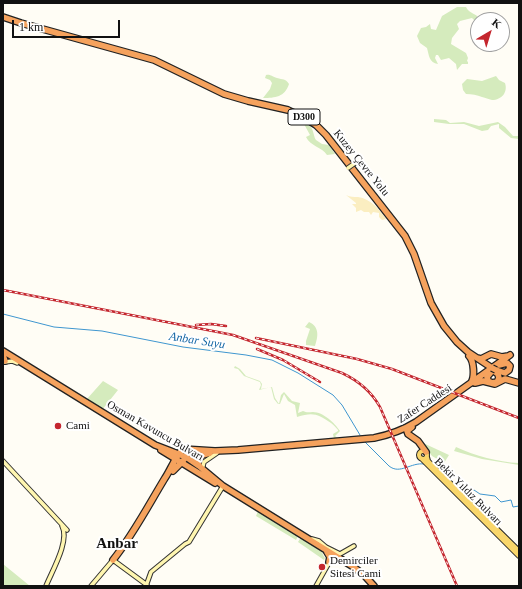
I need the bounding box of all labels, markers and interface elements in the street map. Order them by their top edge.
scale bar [14,12,122,38]
north arrow [470,12,510,52]
text: K [490,16,504,31]
text: 1 km [19,20,43,34]
road number: D300 [288,109,320,125]
street label: Kuzey Çevre Yolu [330,127,392,199]
water label: Anbar Suyu [168,329,226,353]
street label: Zafer Caddesi [395,382,455,426]
street label: Osman Kavuncu Bulvarı [104,398,206,464]
place label: Cami [66,419,90,433]
marker: Cami [53,421,63,431]
street label: Bekir Yıldız Bulvarı [431,455,505,529]
district label: Anbar [96,535,138,553]
place label: Demirciler Sitesi Cami [330,554,381,580]
marker: Demirciler Sitesi Cami [317,562,327,572]

